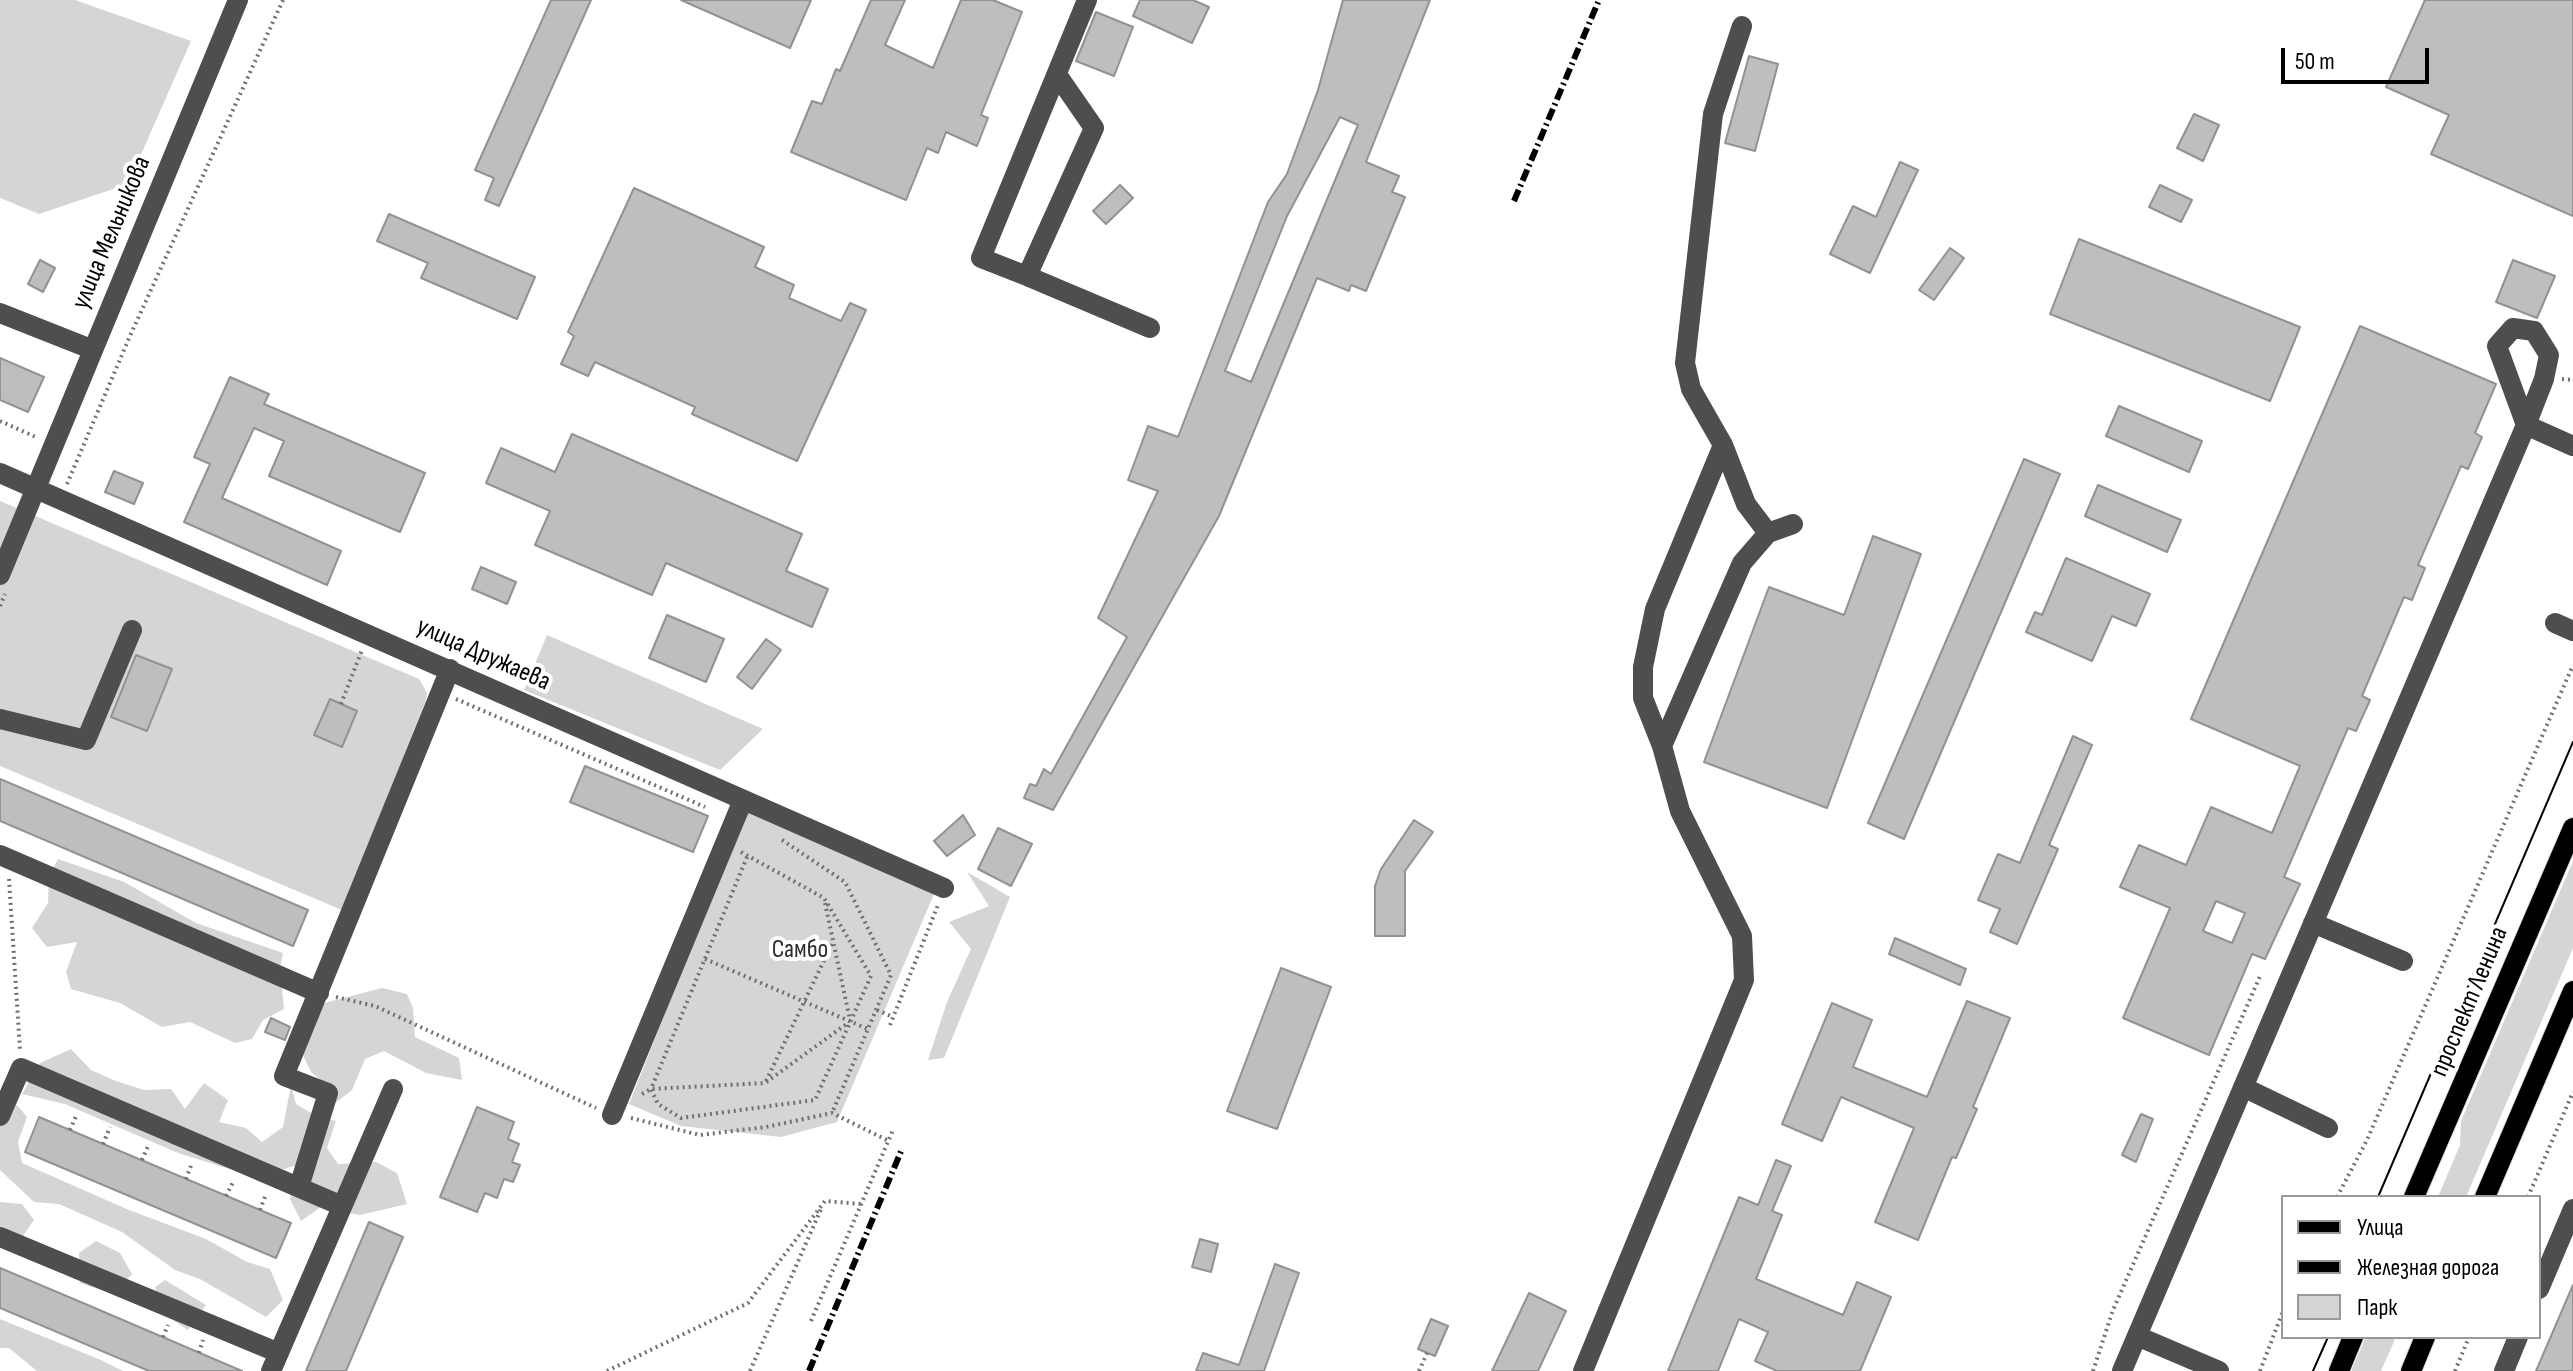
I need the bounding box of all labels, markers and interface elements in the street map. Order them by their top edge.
scale bar [2285,32,2433,82]
text: 50 m [2295,47,2335,76]
street label: улица Мельникова [66,152,158,314]
street label: улица Дружаева [411,612,555,698]
street label: проспект Ленина [2424,922,2516,1082]
park label: Самбо [772,934,828,966]
legend [2281,1195,2541,1339]
text: Улица [2357,1213,2403,1242]
text: Железная дорога [2357,1253,2499,1282]
text: Парк [2357,1293,2397,1322]

